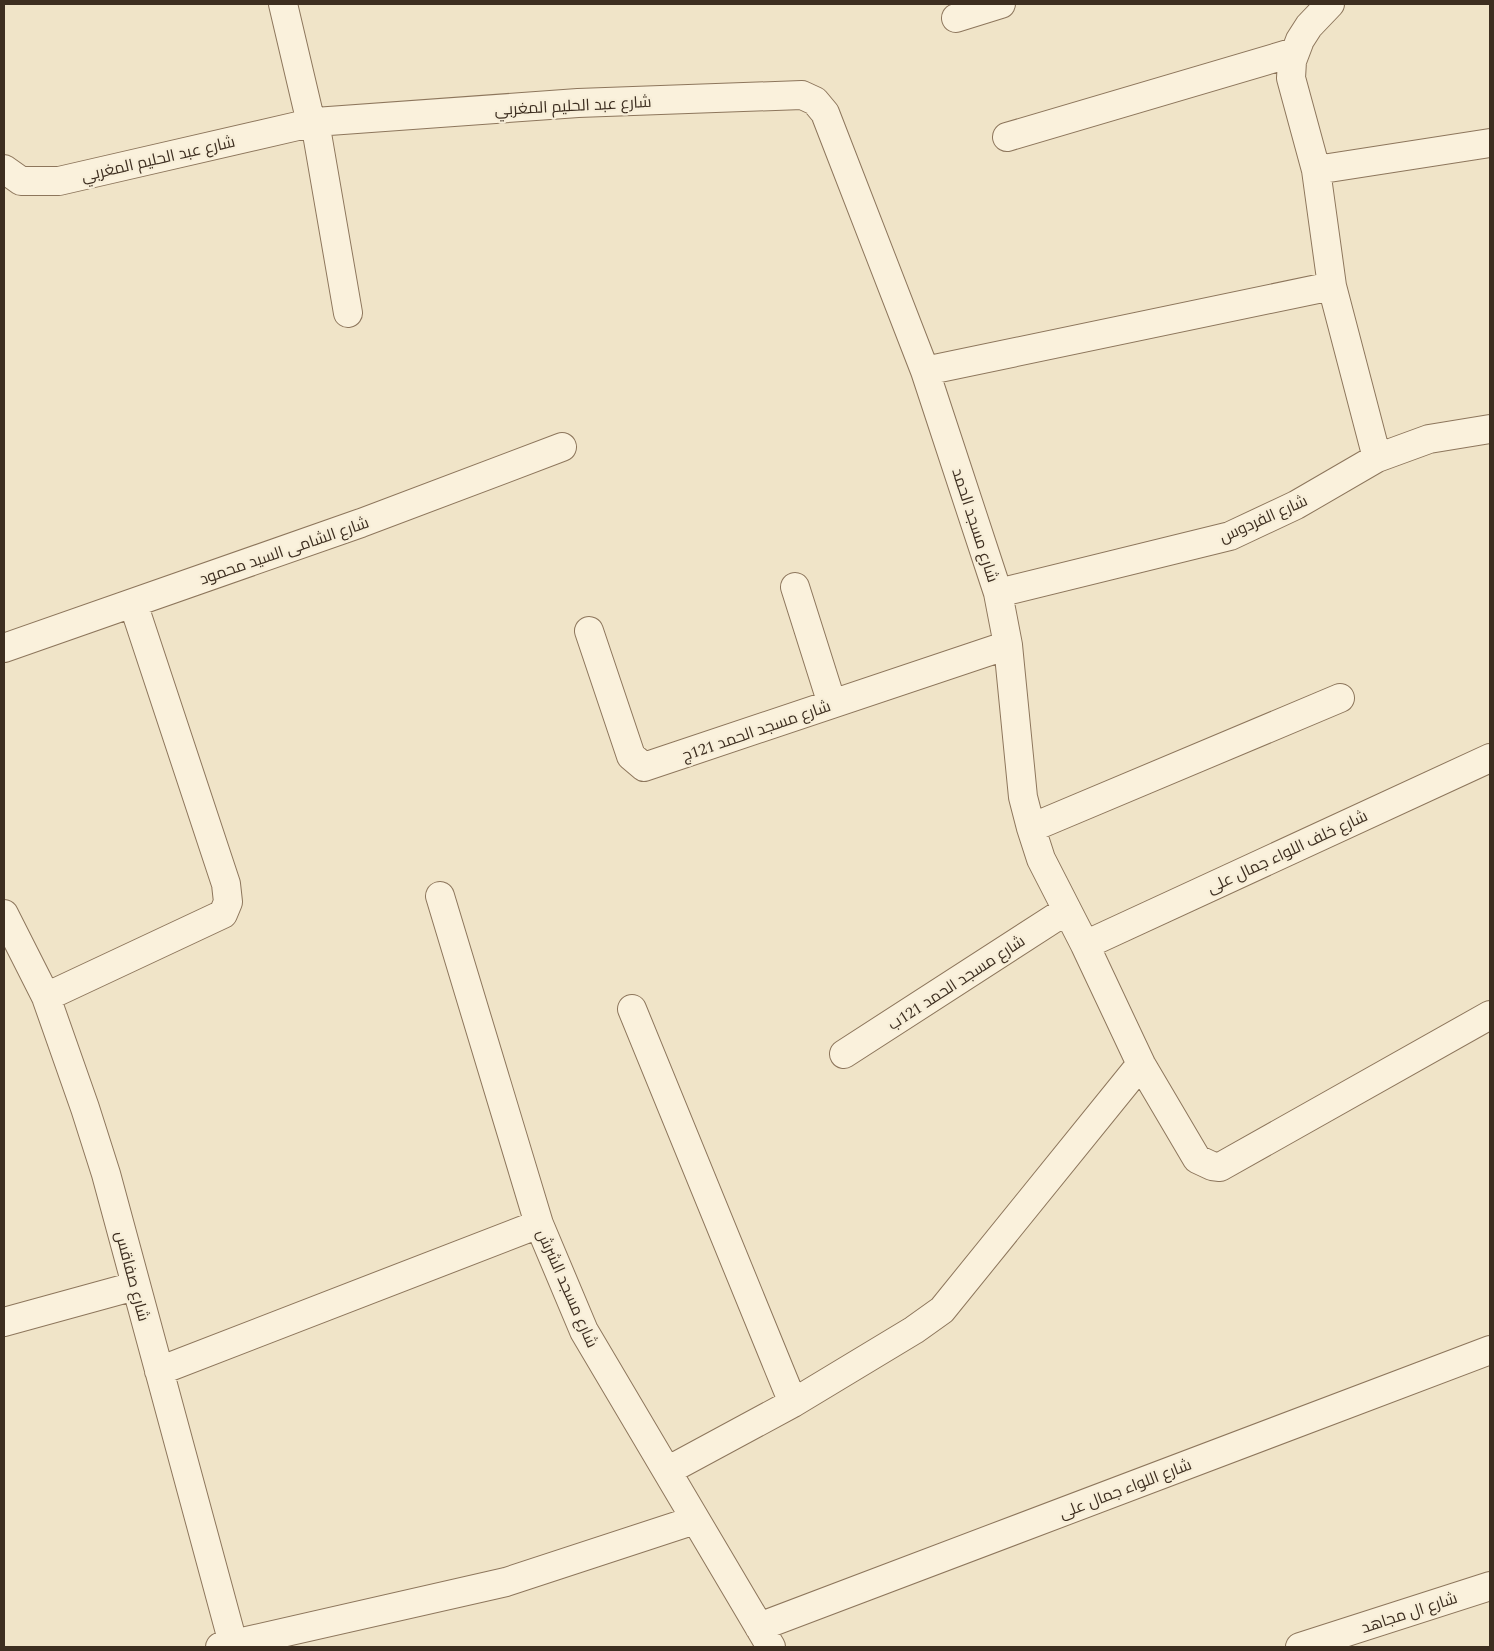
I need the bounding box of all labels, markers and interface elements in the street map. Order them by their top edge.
street label: شارع عبد الحليم المغربي [494,90,652,123]
street label: شارع عبد الحليم المغربي [79,130,238,189]
street label: شارع مسجد الحمد [945,465,1005,586]
street label: شارع الفردوس [1215,489,1311,549]
street label: شارع الشامى السيد محمود [196,511,372,591]
street label: شارع مسجد الحمد 121ج [679,694,834,768]
street label: شارع خلف اللواء جمال على [1203,804,1372,900]
street label: شارع مسجد الحمد 121ب [883,929,1030,1036]
street label: شارع مسجد الشرش [530,1225,604,1352]
street label: شارع صفاقس [108,1228,156,1324]
street label: شارع اللواء جمال على [1056,1453,1195,1525]
street label: شارع ال مجاهد [1358,1586,1461,1640]

